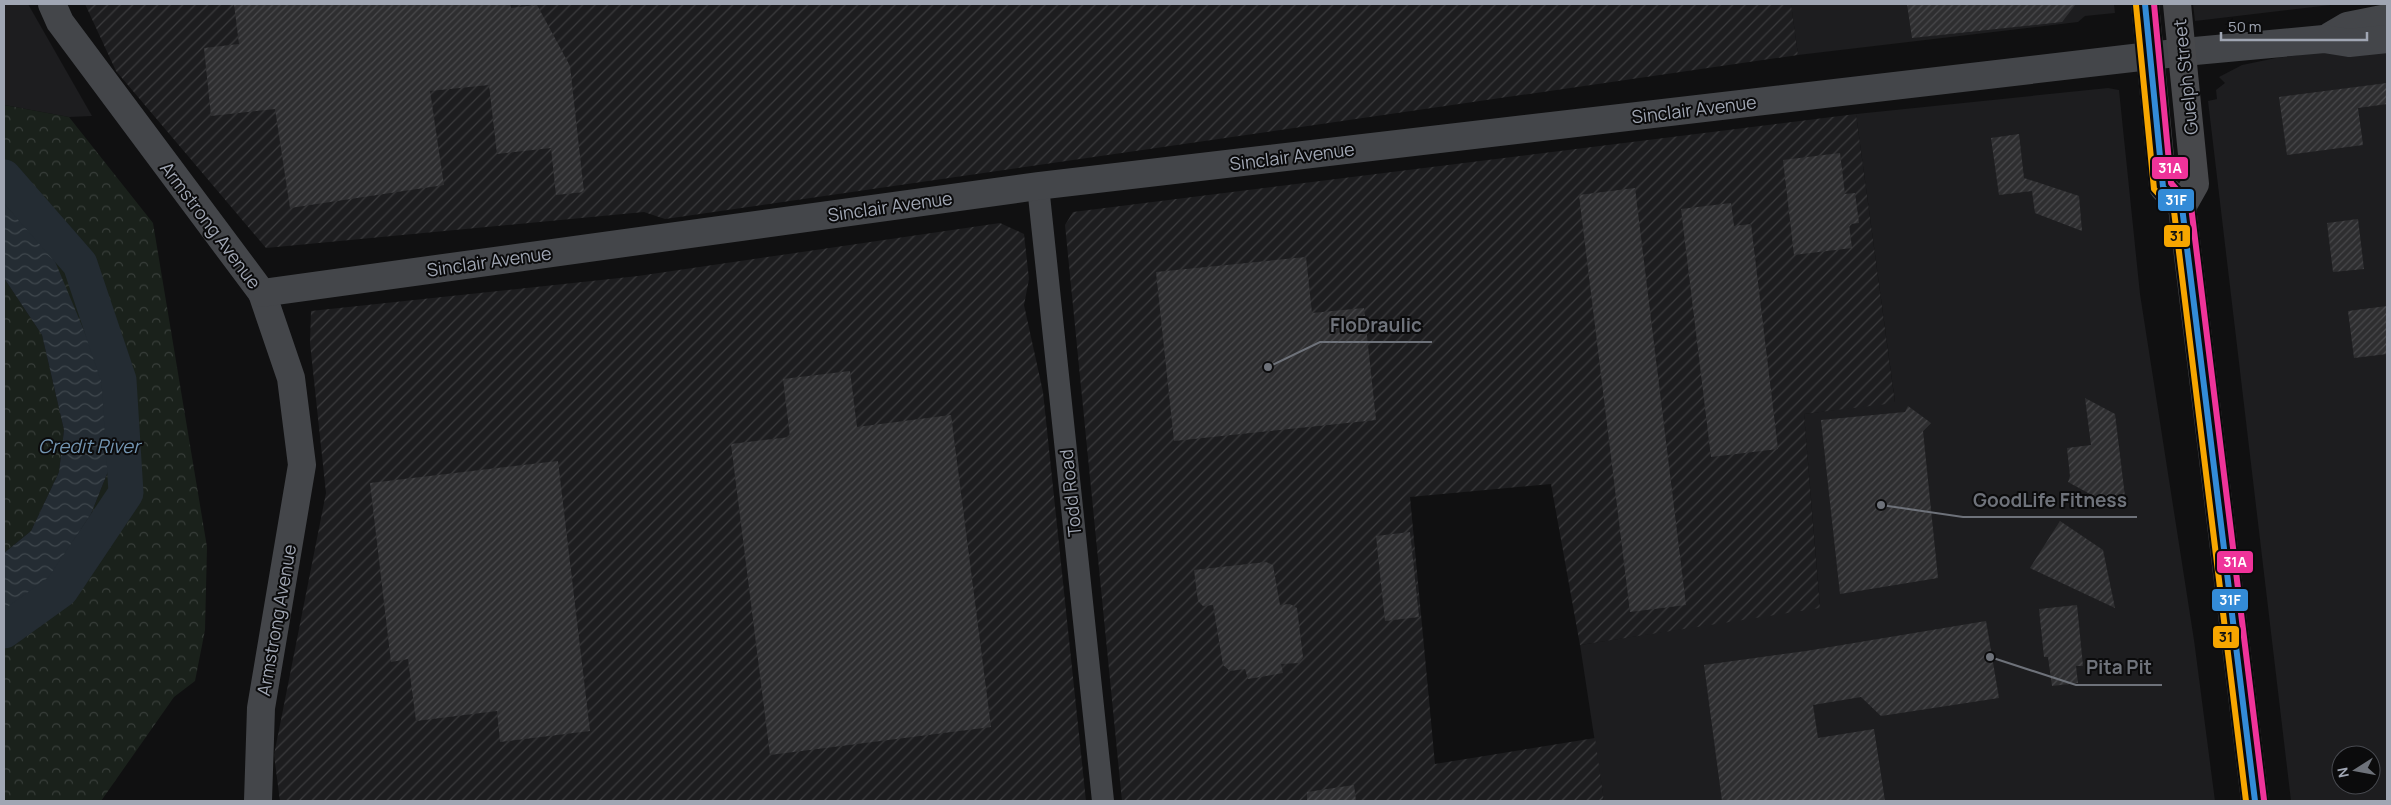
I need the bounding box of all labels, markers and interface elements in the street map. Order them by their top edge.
scale bar [2221,10,2367,42]
text: 50 m [2228,16,2262,37]
street label: Guelph Street [2167,18,2203,136]
street label: Sinclair Avenue [1630,89,1758,129]
street label: Sinclair Avenue [1228,136,1356,176]
line badge: 31A [2151,156,2189,180]
street label: Armstrong Avenue [155,157,267,293]
text: 31A [2158,158,2182,177]
street label: Sinclair Avenue [826,185,954,227]
line badge: 31F [2157,188,2195,212]
text: 31F [2165,190,2187,209]
line badge: 31 [2163,224,2191,248]
text: 31 [2170,226,2184,245]
street label: Sinclair Avenue [425,240,553,282]
callout: FloDraulic [1320,308,1432,342]
text: FloDraulic [1330,312,1422,338]
water label: Credit River [38,433,142,459]
street label: Todd Road [1053,448,1087,538]
callout: GoodLife Fitness [1963,483,2137,517]
text: GoodLife Fitness [1973,487,2127,513]
street label: Armstrong Avenue [251,542,301,698]
line badge: 31A [2216,550,2254,574]
text: 31A [2223,552,2247,571]
line badge: 31F [2211,588,2249,612]
text: 31F [2219,590,2241,609]
line badge: 31 [2212,625,2240,649]
text: 31 [2219,627,2233,646]
callout: Pita Pit [2076,651,2162,685]
text: Pita Pit [2086,654,2152,680]
north arrow [2331,745,2381,795]
text: N [2332,766,2353,779]

